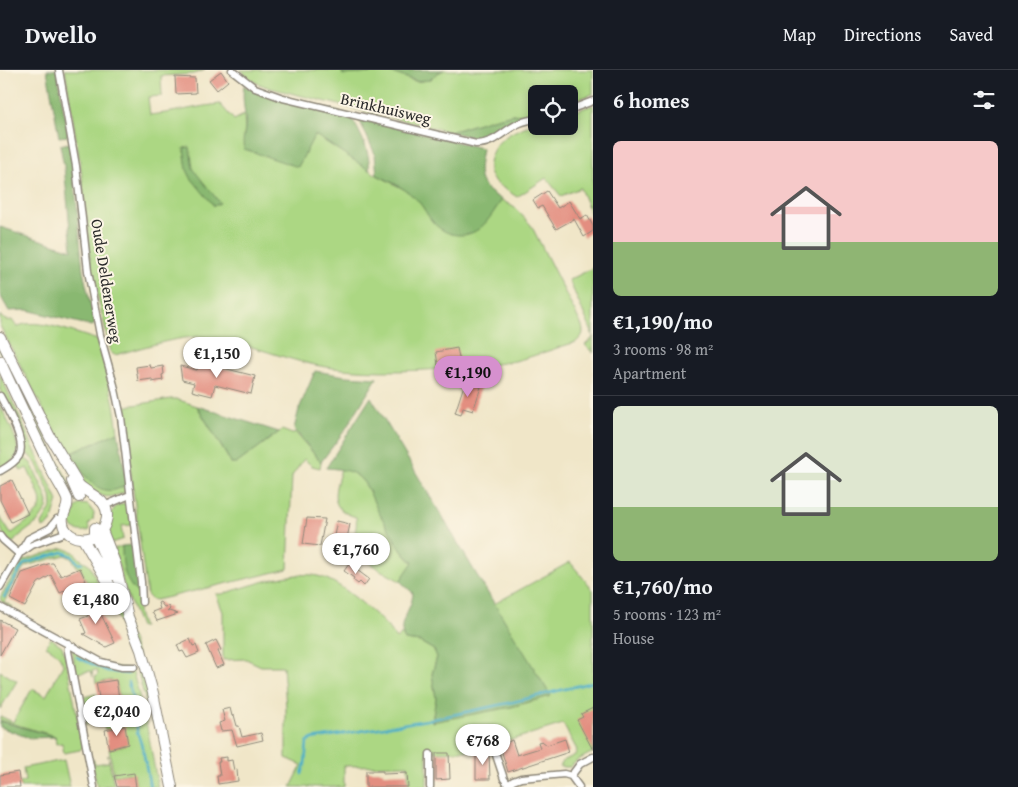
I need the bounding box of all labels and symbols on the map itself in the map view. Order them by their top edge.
street label: Brinkhuisweg [338,86,434,130]
street label: Oude Deldenerweg [85,217,129,345]
pin: €1,150 [176,336,258,379]
pin: €1,190 [427,356,509,398]
pin: €1,760 [315,532,397,575]
pin: €1,480 [55,582,137,625]
pin: €2,040 [76,694,158,737]
pin: €768 [453,724,513,766]

